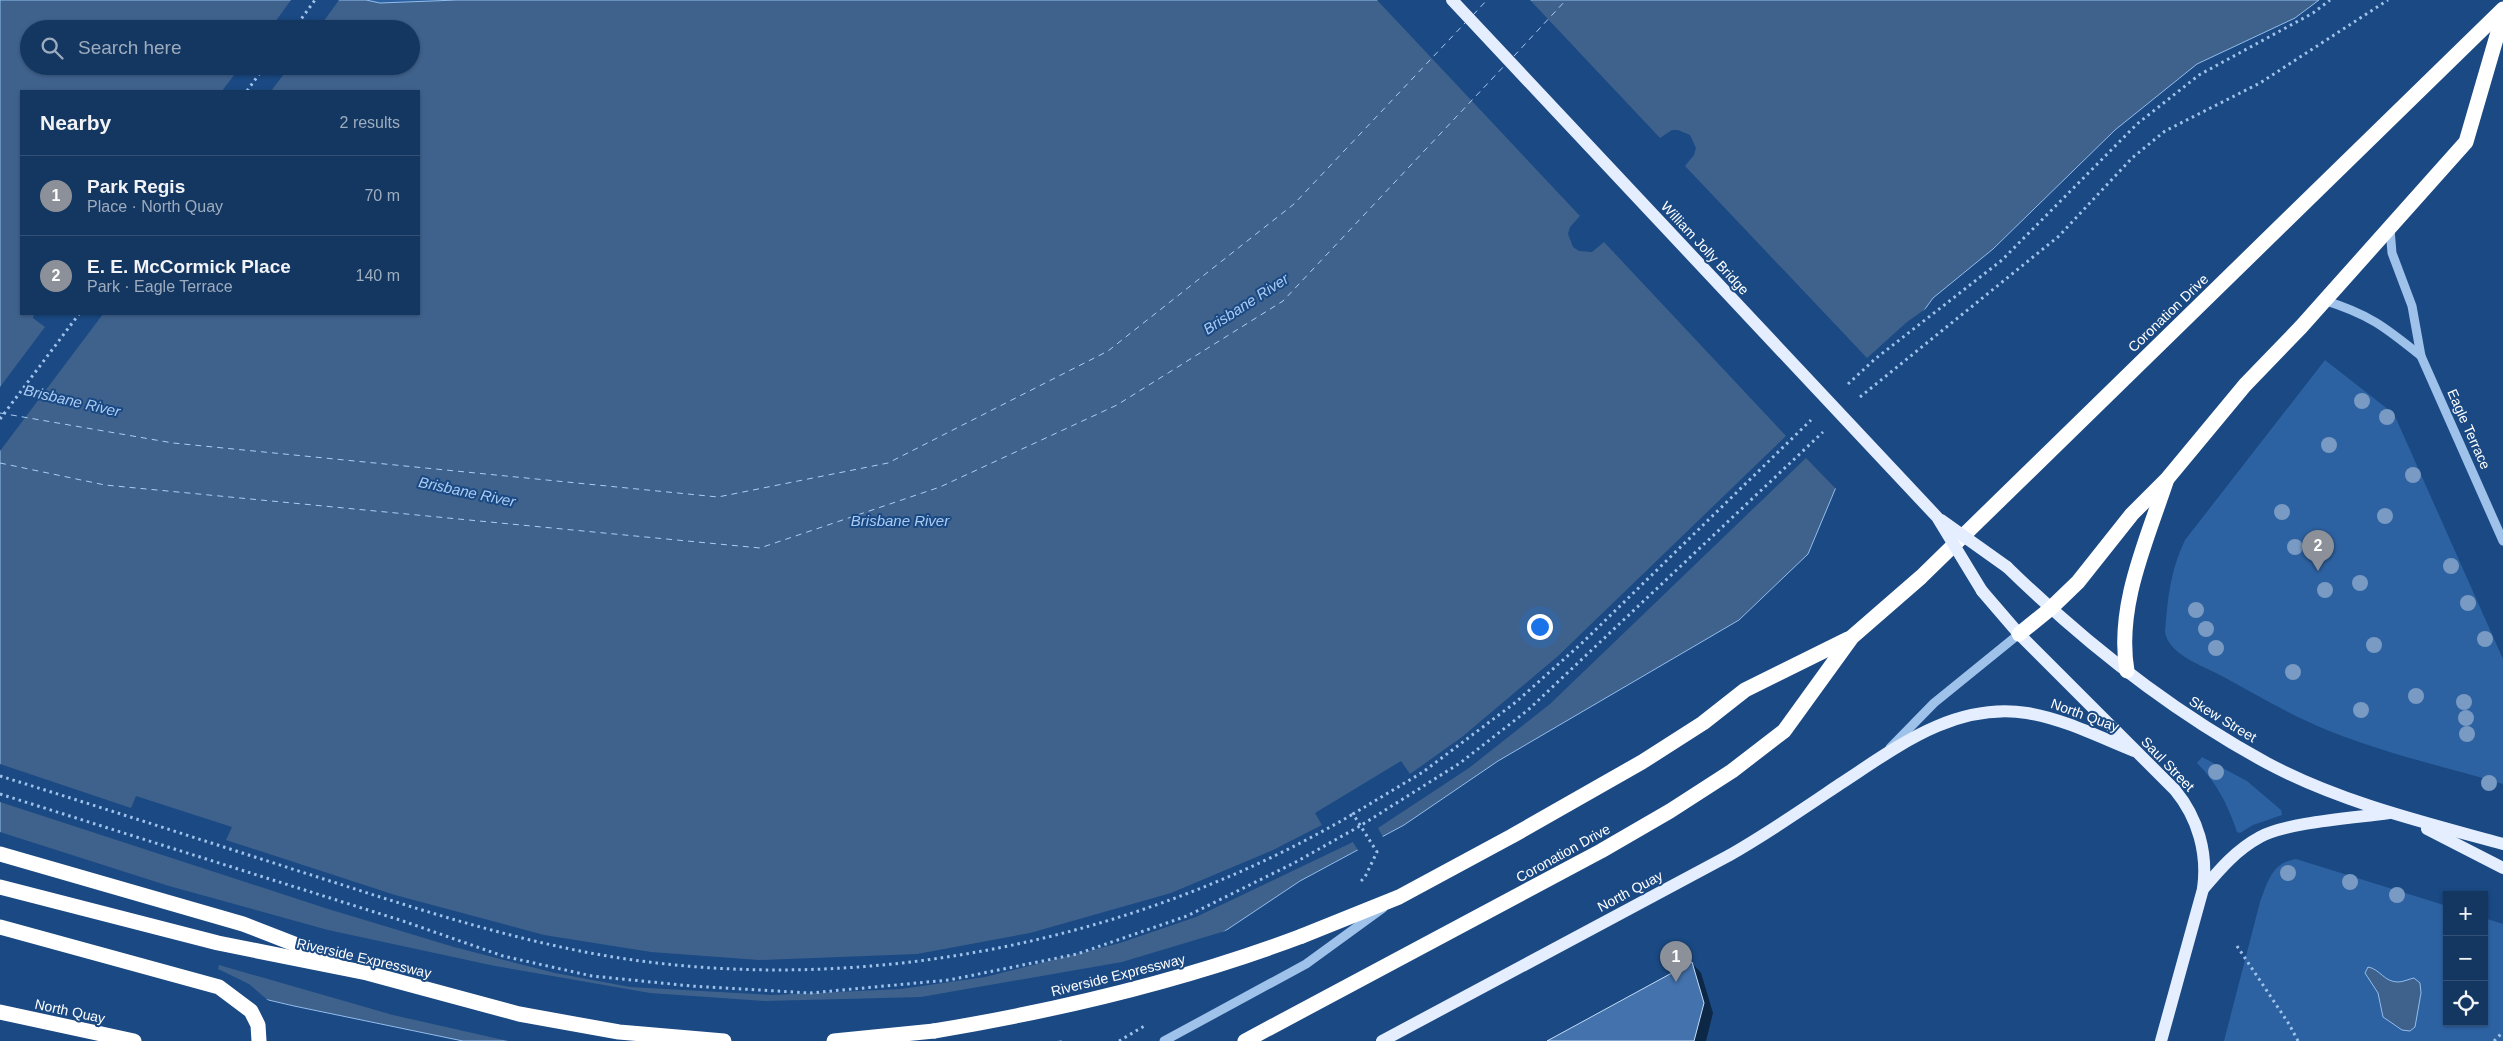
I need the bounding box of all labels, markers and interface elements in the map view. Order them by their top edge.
search box [20,20,420,75]
icon: search [38,34,66,62]
text: Search here [78,37,182,58]
text: Nearby [40,111,111,134]
text: 2 results [340,114,400,131]
text: Park Regis [87,176,185,197]
text: 1 [52,187,60,204]
text: 70 m [364,187,400,204]
text: Place · North Quay [87,198,223,215]
street label: William Jolly Bridge [1658,198,1752,298]
text: E. E. McCormick Place [87,256,291,277]
text: 2 [52,267,60,284]
text: 140 m [356,267,400,284]
water label: Brisbane River [1200,269,1292,337]
street label: Coronation Drive [2125,271,2211,355]
text: Park · Eagle Terrace [87,278,233,295]
water label: Brisbane River [22,381,123,420]
street label: Eagle Terrace [2444,386,2494,472]
water label: Brisbane River [417,473,518,510]
water label: Brisbane River [851,512,950,529]
pin: 2 [2302,530,2334,571]
your location [1527,614,1553,640]
street label: Skew Street [2187,693,2260,745]
street label: North Quay [2049,695,2121,735]
street label: Saul Street [2138,734,2198,795]
street label: Coronation Drive [1513,820,1613,885]
street label: North Quay [1595,867,1665,915]
map controls [2443,891,2488,1026]
button: + [2443,891,2488,936]
street label: Riverside Expressway [295,935,433,981]
button: − [2443,936,2488,981]
pin: 1 [1660,941,1692,982]
street label: Riverside Expressway [1049,951,1187,999]
button: locate [2443,981,2488,1026]
street label: North Quay [33,996,107,1026]

